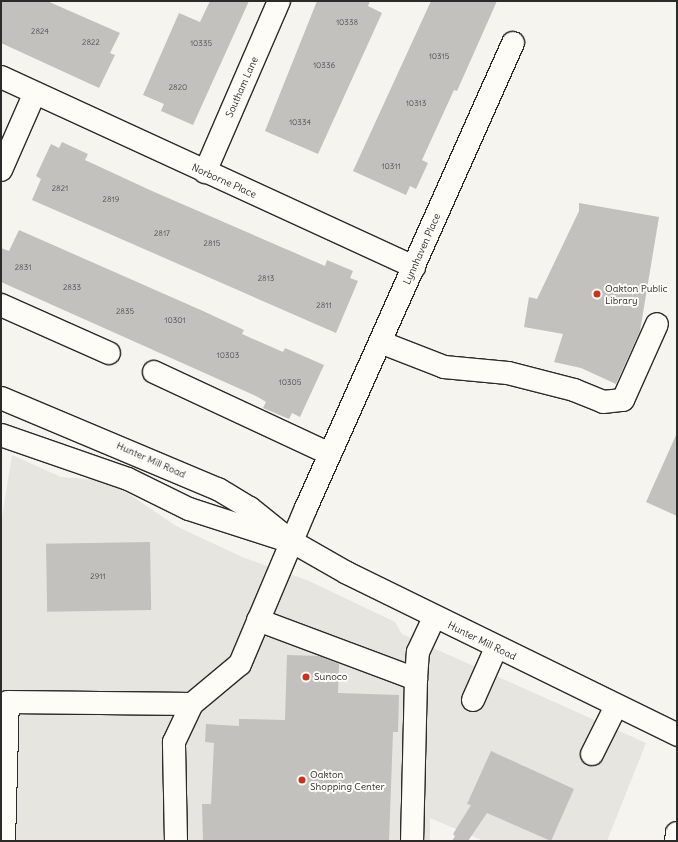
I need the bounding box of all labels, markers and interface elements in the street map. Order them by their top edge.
house number: 10338 [336,18,358,28]
house number: 2824 [31,27,49,37]
house number: 2822 [82,38,100,48]
house number: 10335 [190,39,212,49]
house number: 10315 [429,52,449,62]
street label: Southam Lane [223,55,261,119]
house number: 10336 [313,61,335,71]
house number: 2820 [169,83,187,93]
house number: 10313 [406,99,426,109]
house number: 10334 [289,118,311,128]
street label: Norborne Place [190,161,258,201]
house number: 10311 [381,162,401,172]
house number: 2821 [52,184,68,194]
house number: 2819 [103,195,119,205]
street label: Lynnhaven Place [401,212,443,286]
house number: 2817 [154,229,170,239]
house number: 2815 [204,239,220,249]
house number: 2831 [15,263,31,273]
house number: 2813 [258,274,274,284]
place label: Oakton Public Library [605,282,668,306]
house number: 2833 [63,283,81,293]
marker: Oakton Public Library [592,289,602,299]
house number: 2811 [316,301,332,311]
house number: 2835 [116,307,134,317]
house number: 10301 [164,316,186,326]
house number: 10303 [217,351,239,361]
house number: 10305 [279,378,301,388]
street label: Hunter Mill Road [115,439,187,481]
house number: 2911 [90,572,106,582]
street label: Hunter Mill Road [446,619,518,663]
place label: Sunoco [314,671,347,683]
marker: Sunoco [301,672,311,682]
place label: Oakton Shopping Center [310,768,384,792]
marker: Oakton Shopping Center [297,775,307,785]

